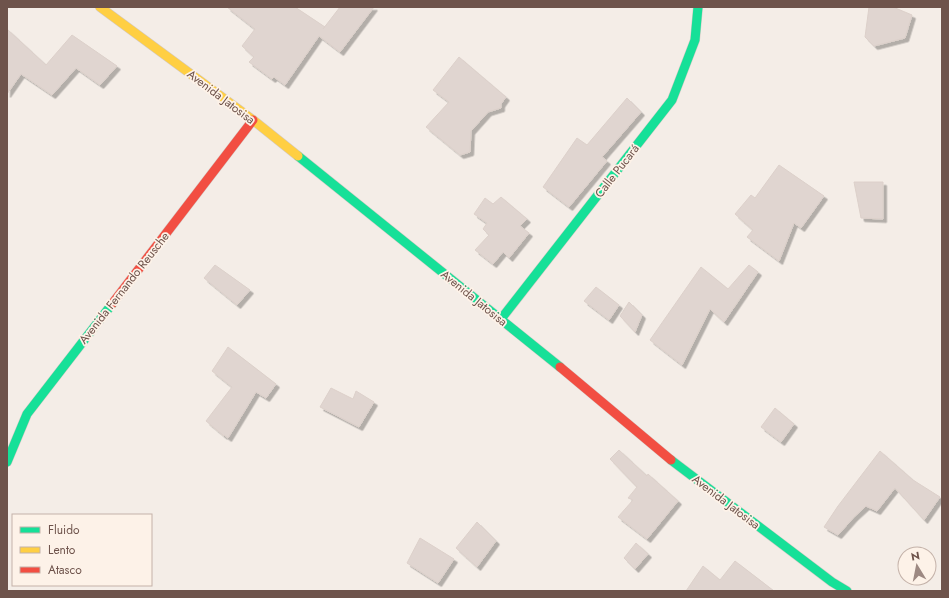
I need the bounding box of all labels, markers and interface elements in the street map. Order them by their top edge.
street label: Avenida Jatosisa [183,65,259,129]
street label: Calle Pucará [590,140,644,202]
street label: Avenida Fernando Reusche [74,228,174,348]
street label: Avenida Jatosisa [437,266,511,331]
street label: Avenida Jatosisa [688,470,764,534]
legend [12,514,152,586]
text: Fluido [48,521,80,539]
text: Lento [48,541,76,559]
north arrow [897,546,937,586]
text: N [910,548,921,565]
text: Atasco [48,561,82,579]

